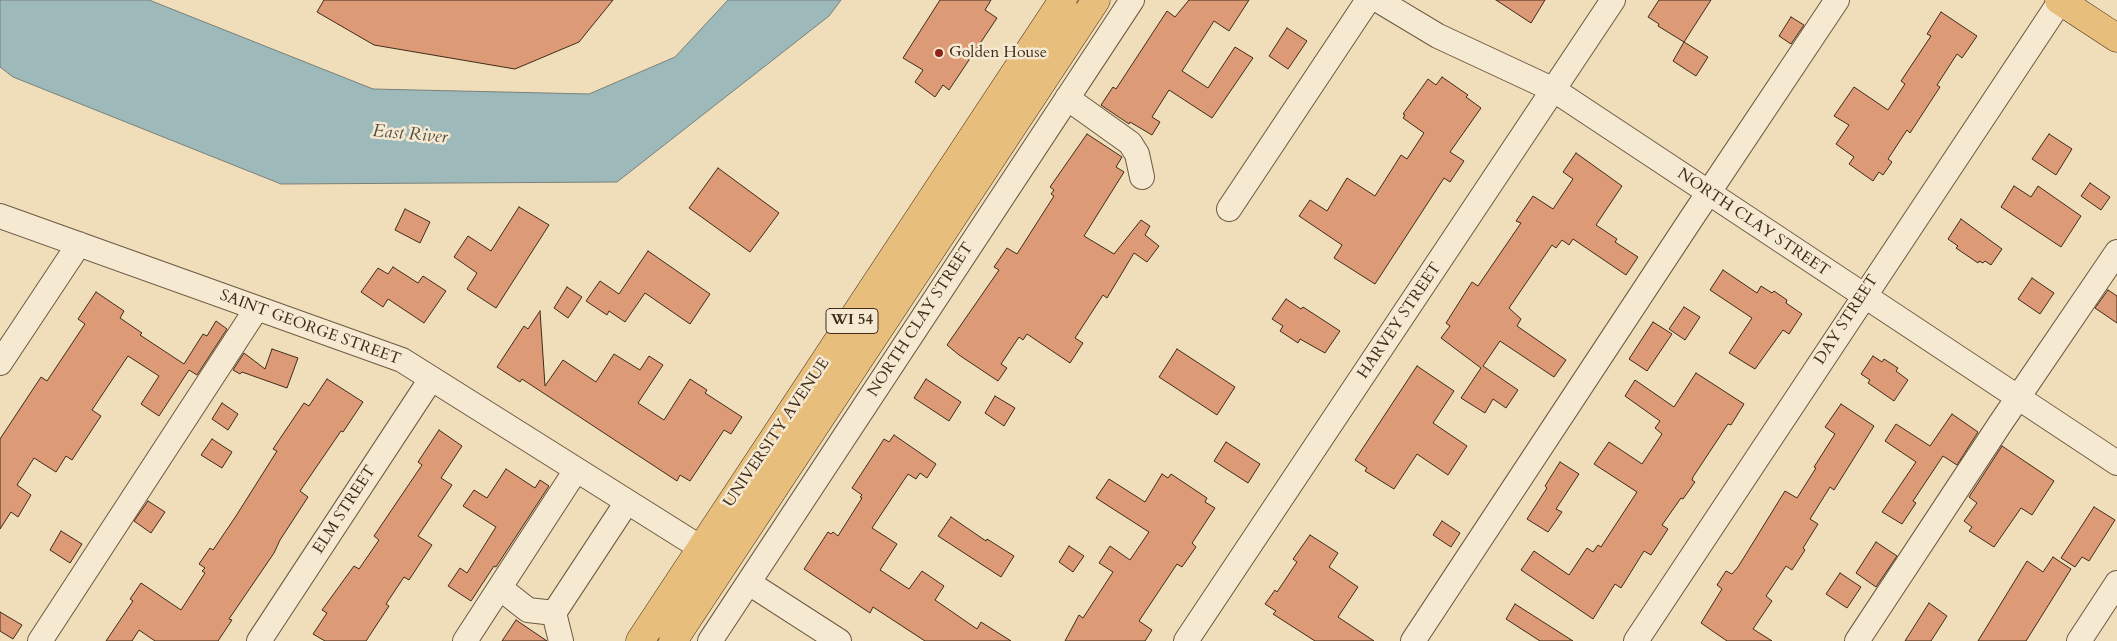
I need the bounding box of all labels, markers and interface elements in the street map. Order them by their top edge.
place label: Golden House [949,43,1047,63]
marker: Golden House [933,47,945,59]
water label: East River [372,121,448,149]
street label: NORTH CLAY STREET [1673,165,1833,281]
street label: NORTH CLAY STREET [864,239,978,401]
street label: HARVEY STREET [1354,259,1446,383]
street label: DAY STREET [1811,272,1883,368]
street label: SAINT GEORGE STREET [217,286,403,370]
road number: WI 54 [826,308,878,334]
street label: UNIVERSITY AVENUE [720,355,834,511]
street label: ELM STREET [309,462,381,558]

